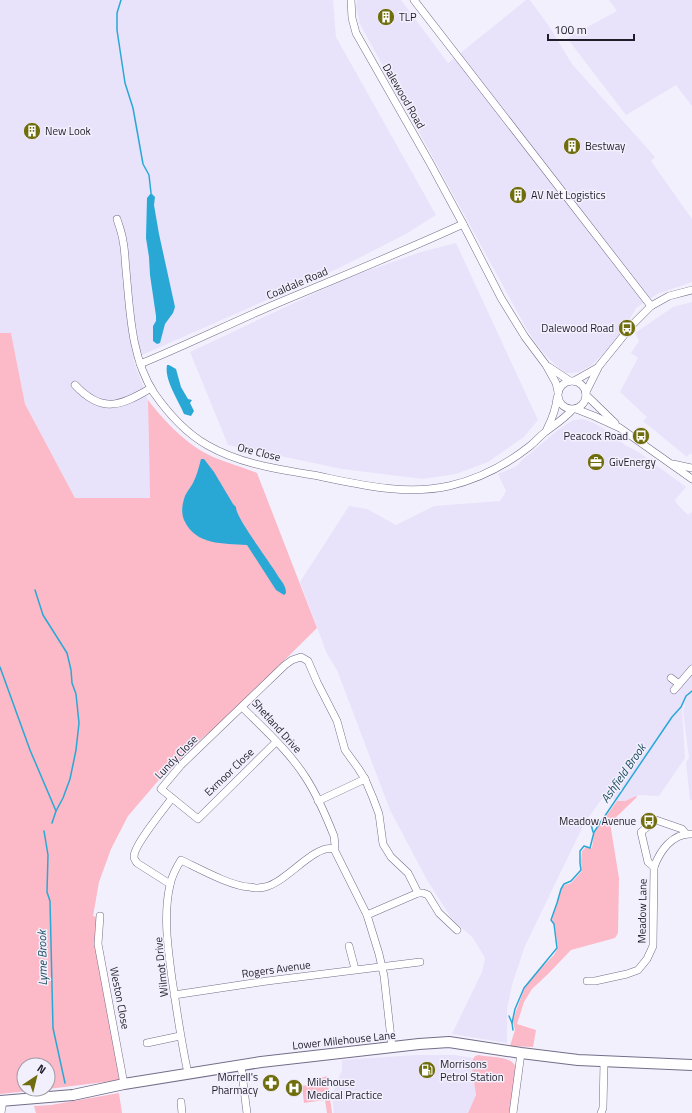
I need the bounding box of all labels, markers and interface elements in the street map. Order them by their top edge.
building icon: TLP [376,7,396,27]
place label: TLP [399,9,417,25]
scale bar [548,16,634,42]
text: 100 m [554,20,587,39]
street label: Dalewood Road [379,61,429,132]
building icon: New Look [22,121,42,141]
place label: New Look [45,123,92,139]
building icon: Bestway [562,136,582,156]
place label: Bestway [585,138,626,154]
building icon: AV Net Logistics [508,185,528,205]
place label: AV Net Logistics [531,187,606,203]
street label: Coaldale Road [264,263,330,303]
bus stop icon: Dalewood Road [617,318,637,338]
place label: Dalewood Road [541,320,614,336]
bus stop icon: Peacock Road [631,426,651,446]
place label: Peacock Road [564,428,628,444]
street label: Ore Close [236,439,283,465]
office icon: GivEnergy [586,452,606,472]
place label: GivEnergy [609,454,656,470]
street label: Shetland Drive [248,696,306,757]
street label: Lundy Close [151,731,201,783]
water label: Ashfield Brook [596,738,651,807]
street label: Exmoor Close [201,744,258,800]
bus stop icon: Meadow Avenue [639,811,659,831]
place label: Meadow Avenue [559,813,636,829]
street label: Meadow Lane [633,878,651,944]
water label: Lyme Brook [32,929,52,986]
street label: Wilmot Drive [150,936,172,998]
street label: Rogers Avenue [240,956,312,982]
street label: Weston Close [106,965,134,1031]
street label: Lower Milehouse Lane [292,1027,397,1053]
place label: Morrisons Petrol Station [440,1056,504,1085]
north arrow [16,1057,56,1097]
text: N [34,1060,49,1078]
fuel station icon: Morrisons Petrol Station [417,1060,437,1080]
place label: Morrell's Pharmacy [211,1069,259,1098]
pharmacy icon: Morrell's Pharmacy [261,1073,281,1093]
place label: Milehouse Medical Practice [307,1074,383,1103]
hospital icon: Milehouse Medical Practice [284,1078,304,1098]

